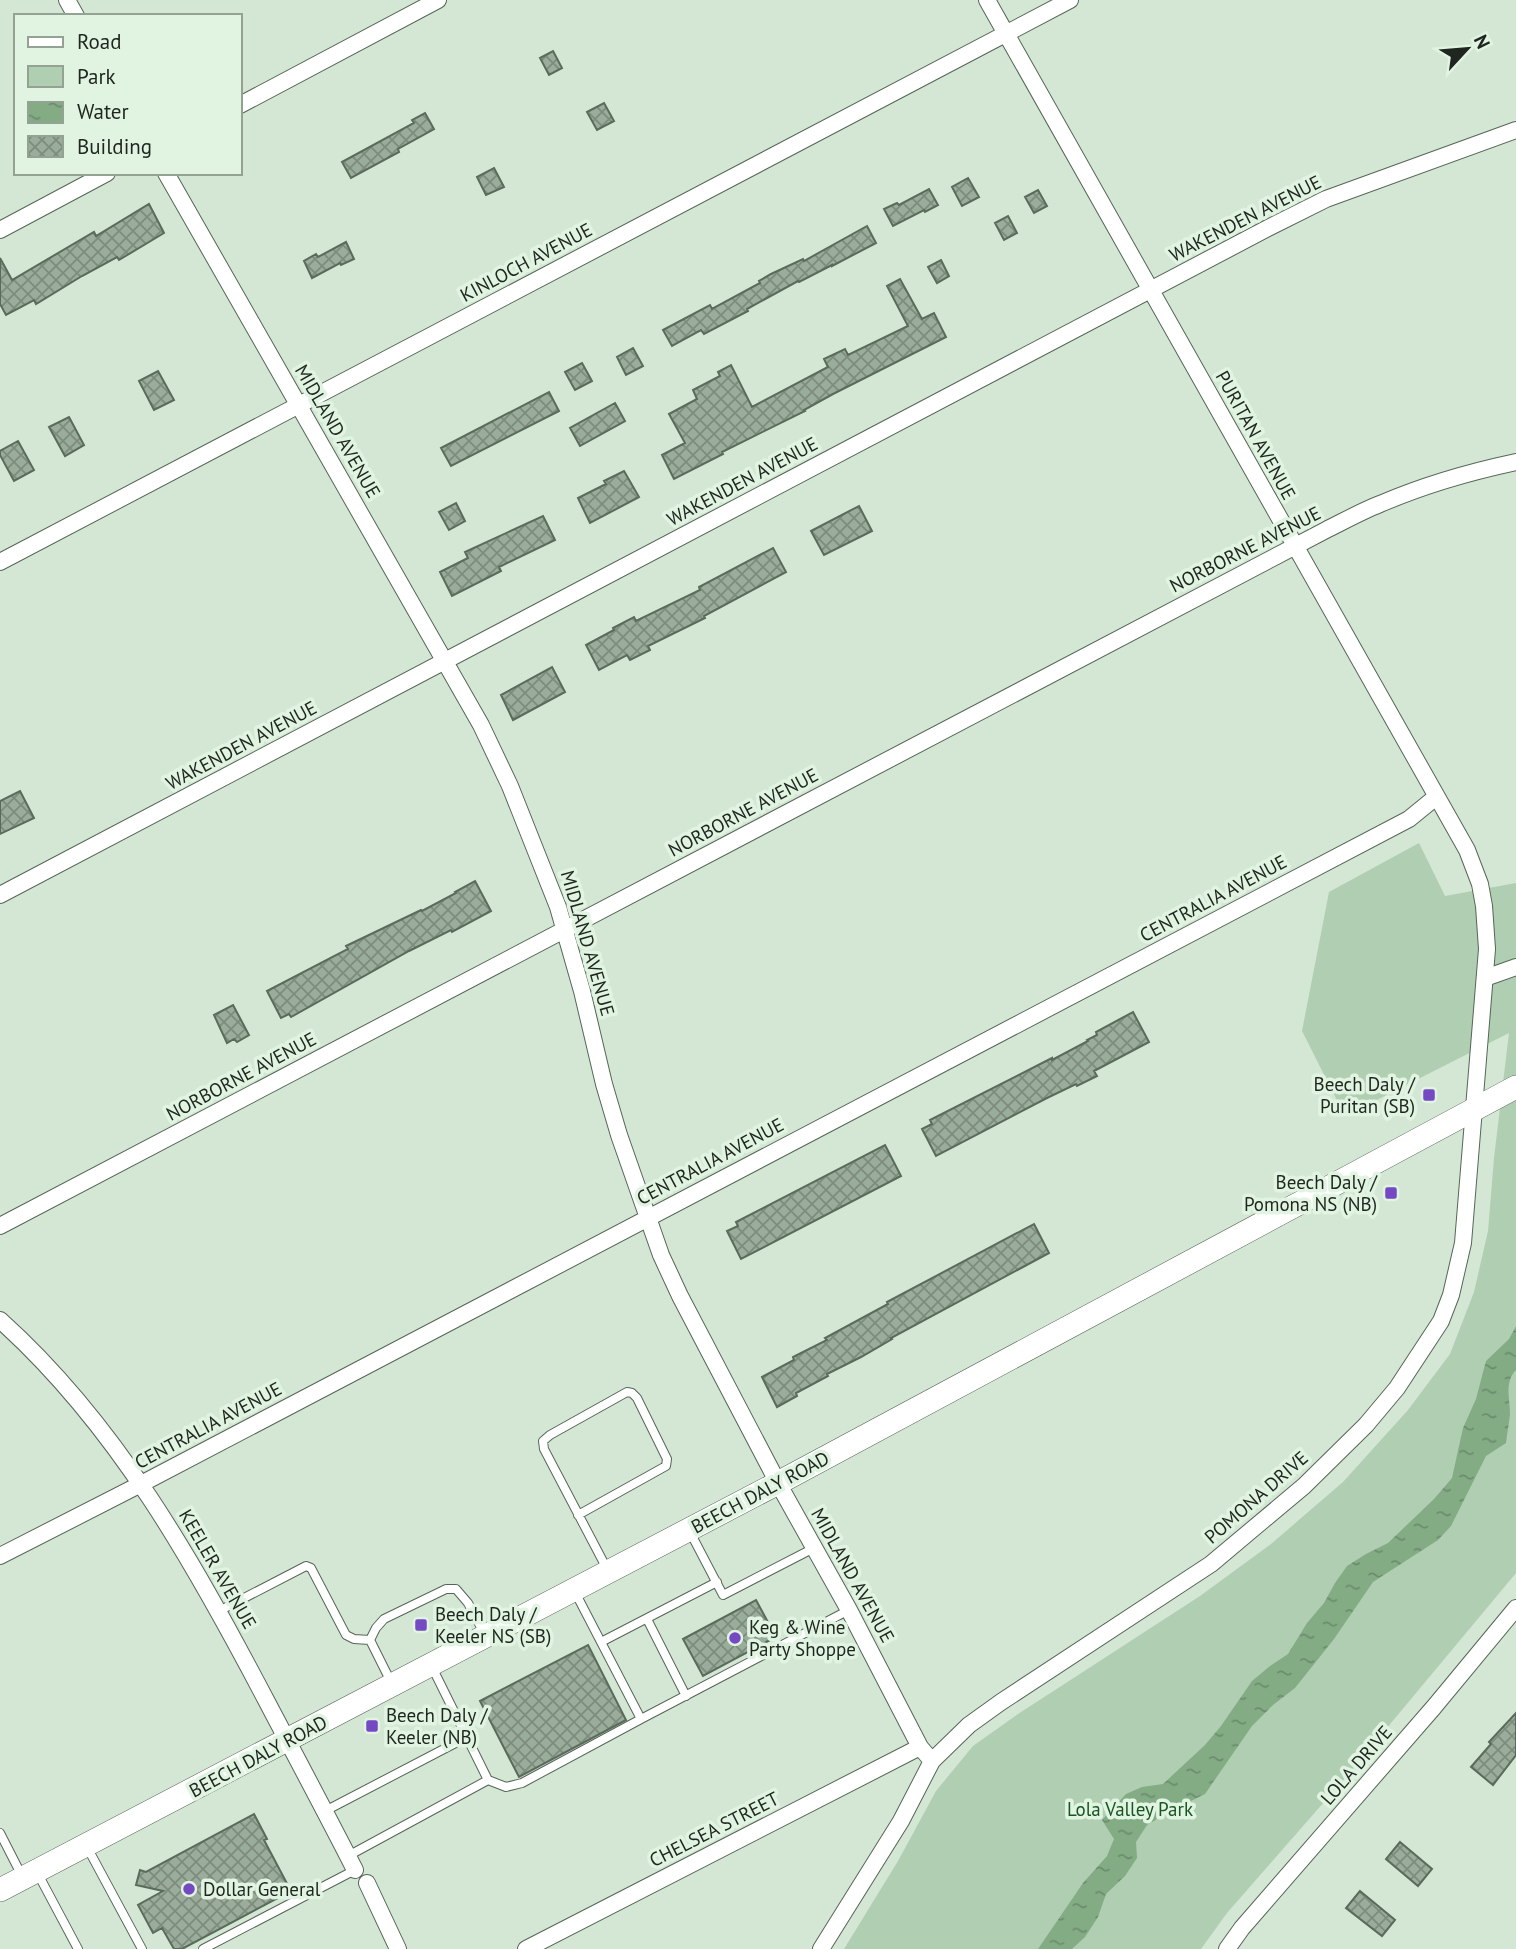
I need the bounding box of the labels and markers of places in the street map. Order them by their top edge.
place label: Beech Daly / Puritan (SB) [1314,1072,1416,1118]
marker: Beech Daly / Puritan (SB) [1421,1087,1437,1103]
place label: Beech Daly / Pomona NS (NB) [1244,1170,1378,1216]
marker: Beech Daly / Pomona NS (NB) [1383,1185,1399,1201]
place label: Beech Daly / Keeler NS (SB) [435,1602,551,1648]
place label: Keg & Wine Party Shoppe [749,1615,856,1661]
marker: Beech Daly / Keeler NS (SB) [413,1617,429,1633]
marker: Keg & Wine Party Shoppe [727,1630,743,1646]
place label: Beech Daly / Keeler (NB) [386,1703,489,1749]
marker: Beech Daly / Keeler (NB) [364,1718,380,1734]
place label: Dollar General [203,1877,321,1901]
marker: Dollar General [181,1881,197,1897]

